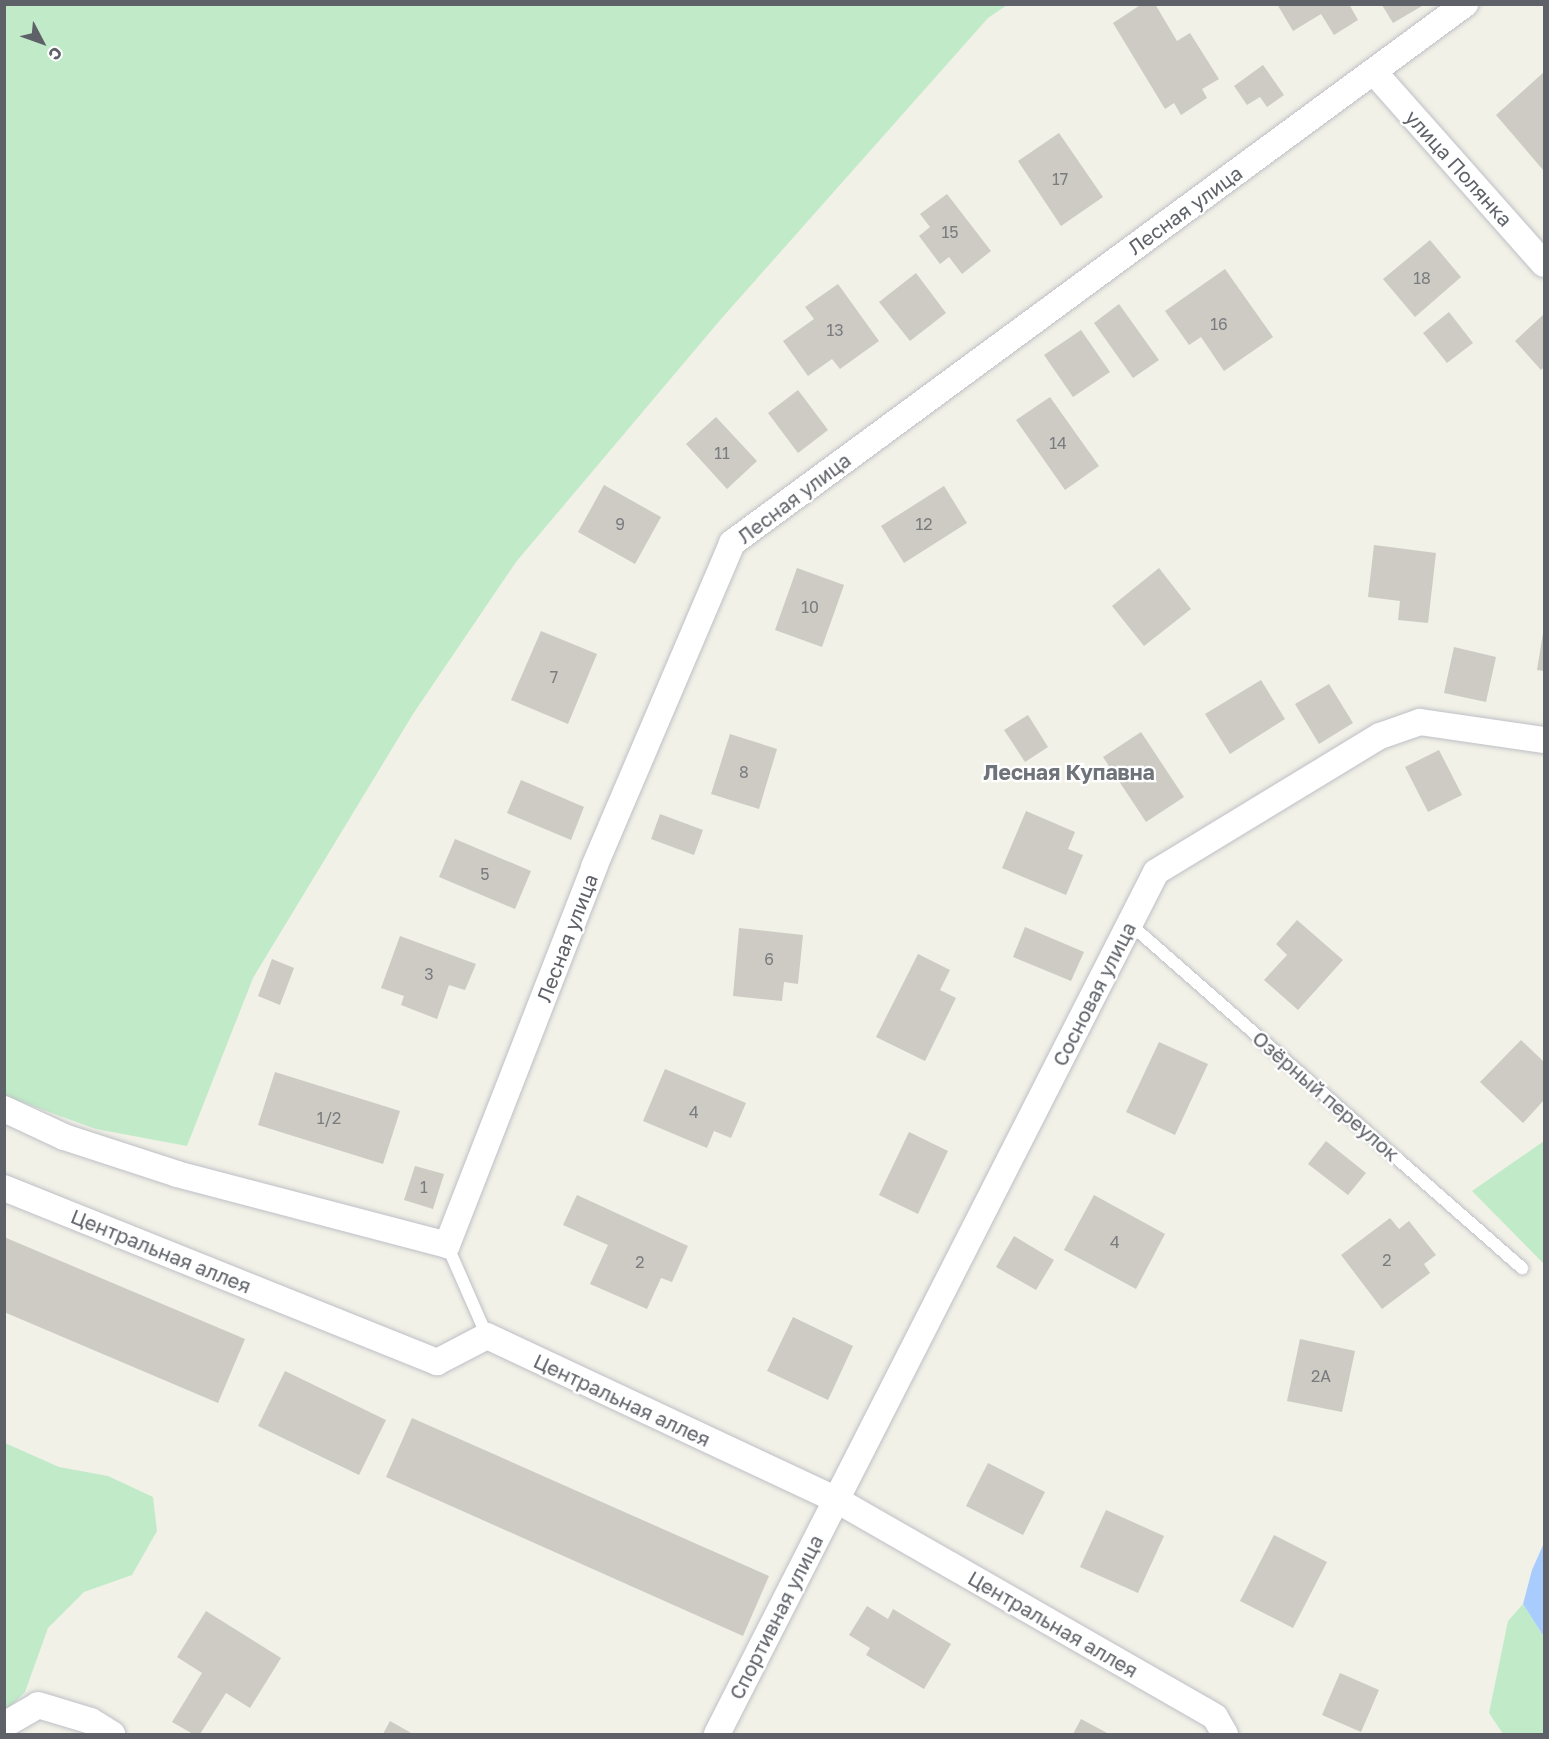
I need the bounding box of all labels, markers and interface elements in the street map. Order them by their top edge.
north arrow [12,12,72,72]
text: С [44,43,67,65]
street label: улица Полянка [1400,105,1518,231]
street label: Лесная улица [1123,161,1247,259]
house number: 17 [1052,169,1068,189]
house number: 15 [941,222,959,242]
house number: 18 [1413,268,1431,288]
house number: 16 [1210,314,1228,334]
house number: 13 [826,320,844,340]
house number: 14 [1049,433,1067,453]
house number: 11 [714,443,730,463]
street label: Лесная улица [733,448,855,548]
house number: 9 [615,514,625,534]
house number: 12 [915,514,933,534]
house number: 10 [801,597,819,617]
house number: 7 [550,667,558,687]
district label: Лесная Купавна [983,759,1155,785]
house number: 8 [739,762,749,782]
house number: 5 [480,864,490,884]
street label: Лесная улица [532,871,602,1005]
street label: Сосновая улица [1047,918,1141,1070]
house number: 6 [764,949,774,969]
house number: 3 [424,964,434,984]
street label: Озёрный переулок [1248,1026,1404,1166]
house number: 4 [689,1102,699,1122]
house number: 1/2 [317,1108,341,1128]
house number: 1 [420,1177,428,1197]
street label: Центральная аллея [67,1204,255,1298]
house number: 4 [1110,1232,1120,1252]
house number: 2 [1382,1250,1392,1270]
house number: 2 [635,1252,645,1272]
street label: Центральная аллея [530,1349,714,1451]
house number: 2А [1311,1366,1331,1386]
street label: Спортивная улица [724,1531,828,1703]
street label: Центральная аллея [964,1566,1142,1682]

